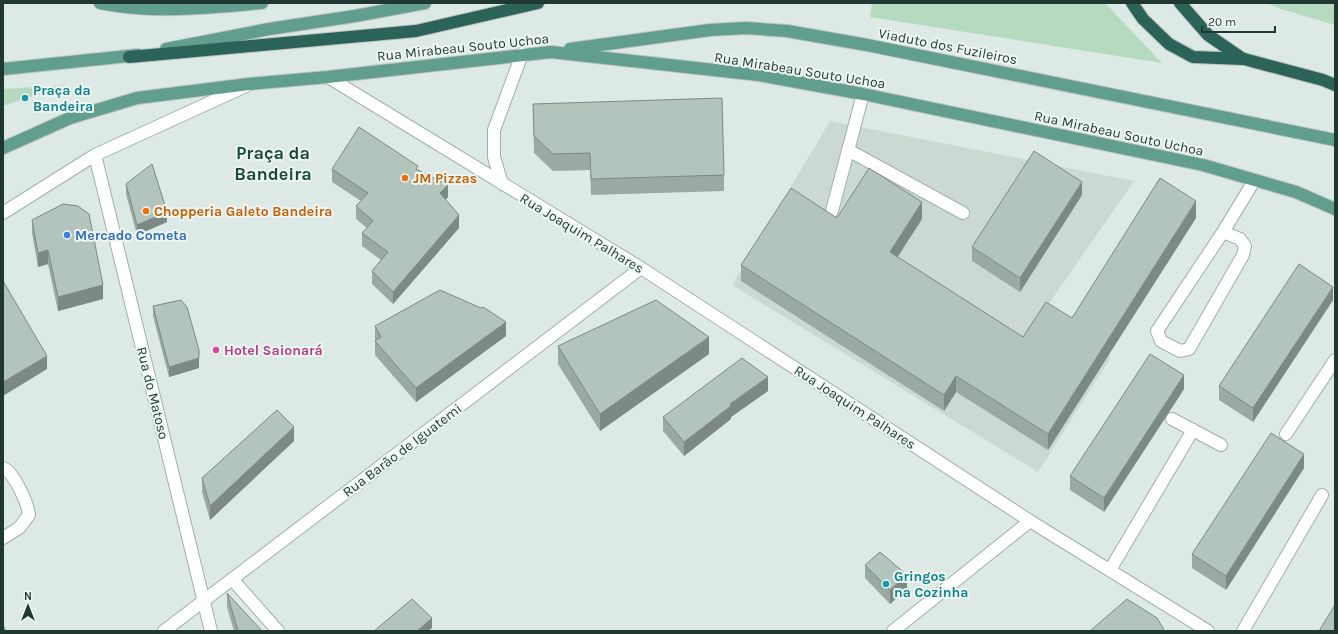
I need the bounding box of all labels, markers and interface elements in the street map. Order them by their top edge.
scale bar [1202,8,1275,34]
text: 20 m [1208,15,1236,29]
street label: Viaduto dos Fuzileiros [877,25,1019,68]
street label: Rua Mirabeau Souto Uchoa [376,30,550,65]
street label: Rua Mirabeau Souto Uchoa [713,49,887,92]
place label: Praça da Bandeira [33,82,93,115]
marker: Praça da Bandeira [20,93,30,103]
street label: Rua Mirabeau Souto Uchoa [1033,107,1205,160]
district label: Praça da Bandeira [234,142,312,185]
place label: JM Pizzas [413,170,477,187]
marker: JM Pizzas [400,173,410,183]
street label: Rua Joaquim Palhares [517,190,647,277]
place label: Chopperia Galeto Bandeira [154,203,332,220]
marker: Chopperia Galeto Bandeira [141,206,151,216]
place label: Mercado Cometa [75,227,187,244]
marker: Mercado Cometa [62,230,72,240]
place label: Hotel Saionará [224,342,323,359]
street label: Rua do Matoso [133,345,172,441]
marker: Hotel Saionará [211,345,221,355]
street label: Rua Joaquim Palhares [791,362,919,453]
street label: Rua Barão de Iguatemi [339,400,465,501]
place label: Gringos na Cozinha [894,568,968,601]
marker: Gringos na Cozinha [881,579,891,589]
north arrow [8,586,48,626]
text: N [24,590,32,603]

